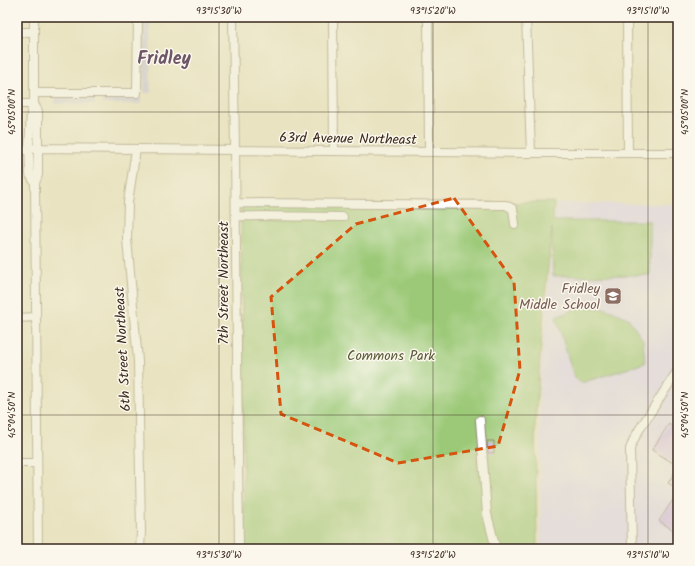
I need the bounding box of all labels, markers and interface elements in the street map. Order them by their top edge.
text: 93°15'30"W [196,3,242,19]
text: 93°15'20"W [410,3,456,19]
text: 93°15'10"W [626,3,670,19]
district label: Fridley [137,45,191,74]
text: 45°05'00"N [4,89,20,135]
text: 45°05'00"N [677,89,693,135]
street label: 63rd Avenue Northeast [279,127,417,151]
street label: 7th Street Northeast [213,221,235,345]
place label: Fridley Middle School [519,278,601,316]
street label: 6th Street Northeast [109,285,137,412]
school or university icon: Fridley Middle School [603,286,623,306]
park label: Commons Park [347,345,435,367]
text: 45°04'50"N [4,391,20,438]
text: 45°04'50"N [677,391,693,438]
text: 93°15'30"W [196,547,242,563]
text: 93°15'20"W [410,547,456,563]
text: 93°15'10"W [626,547,670,563]

